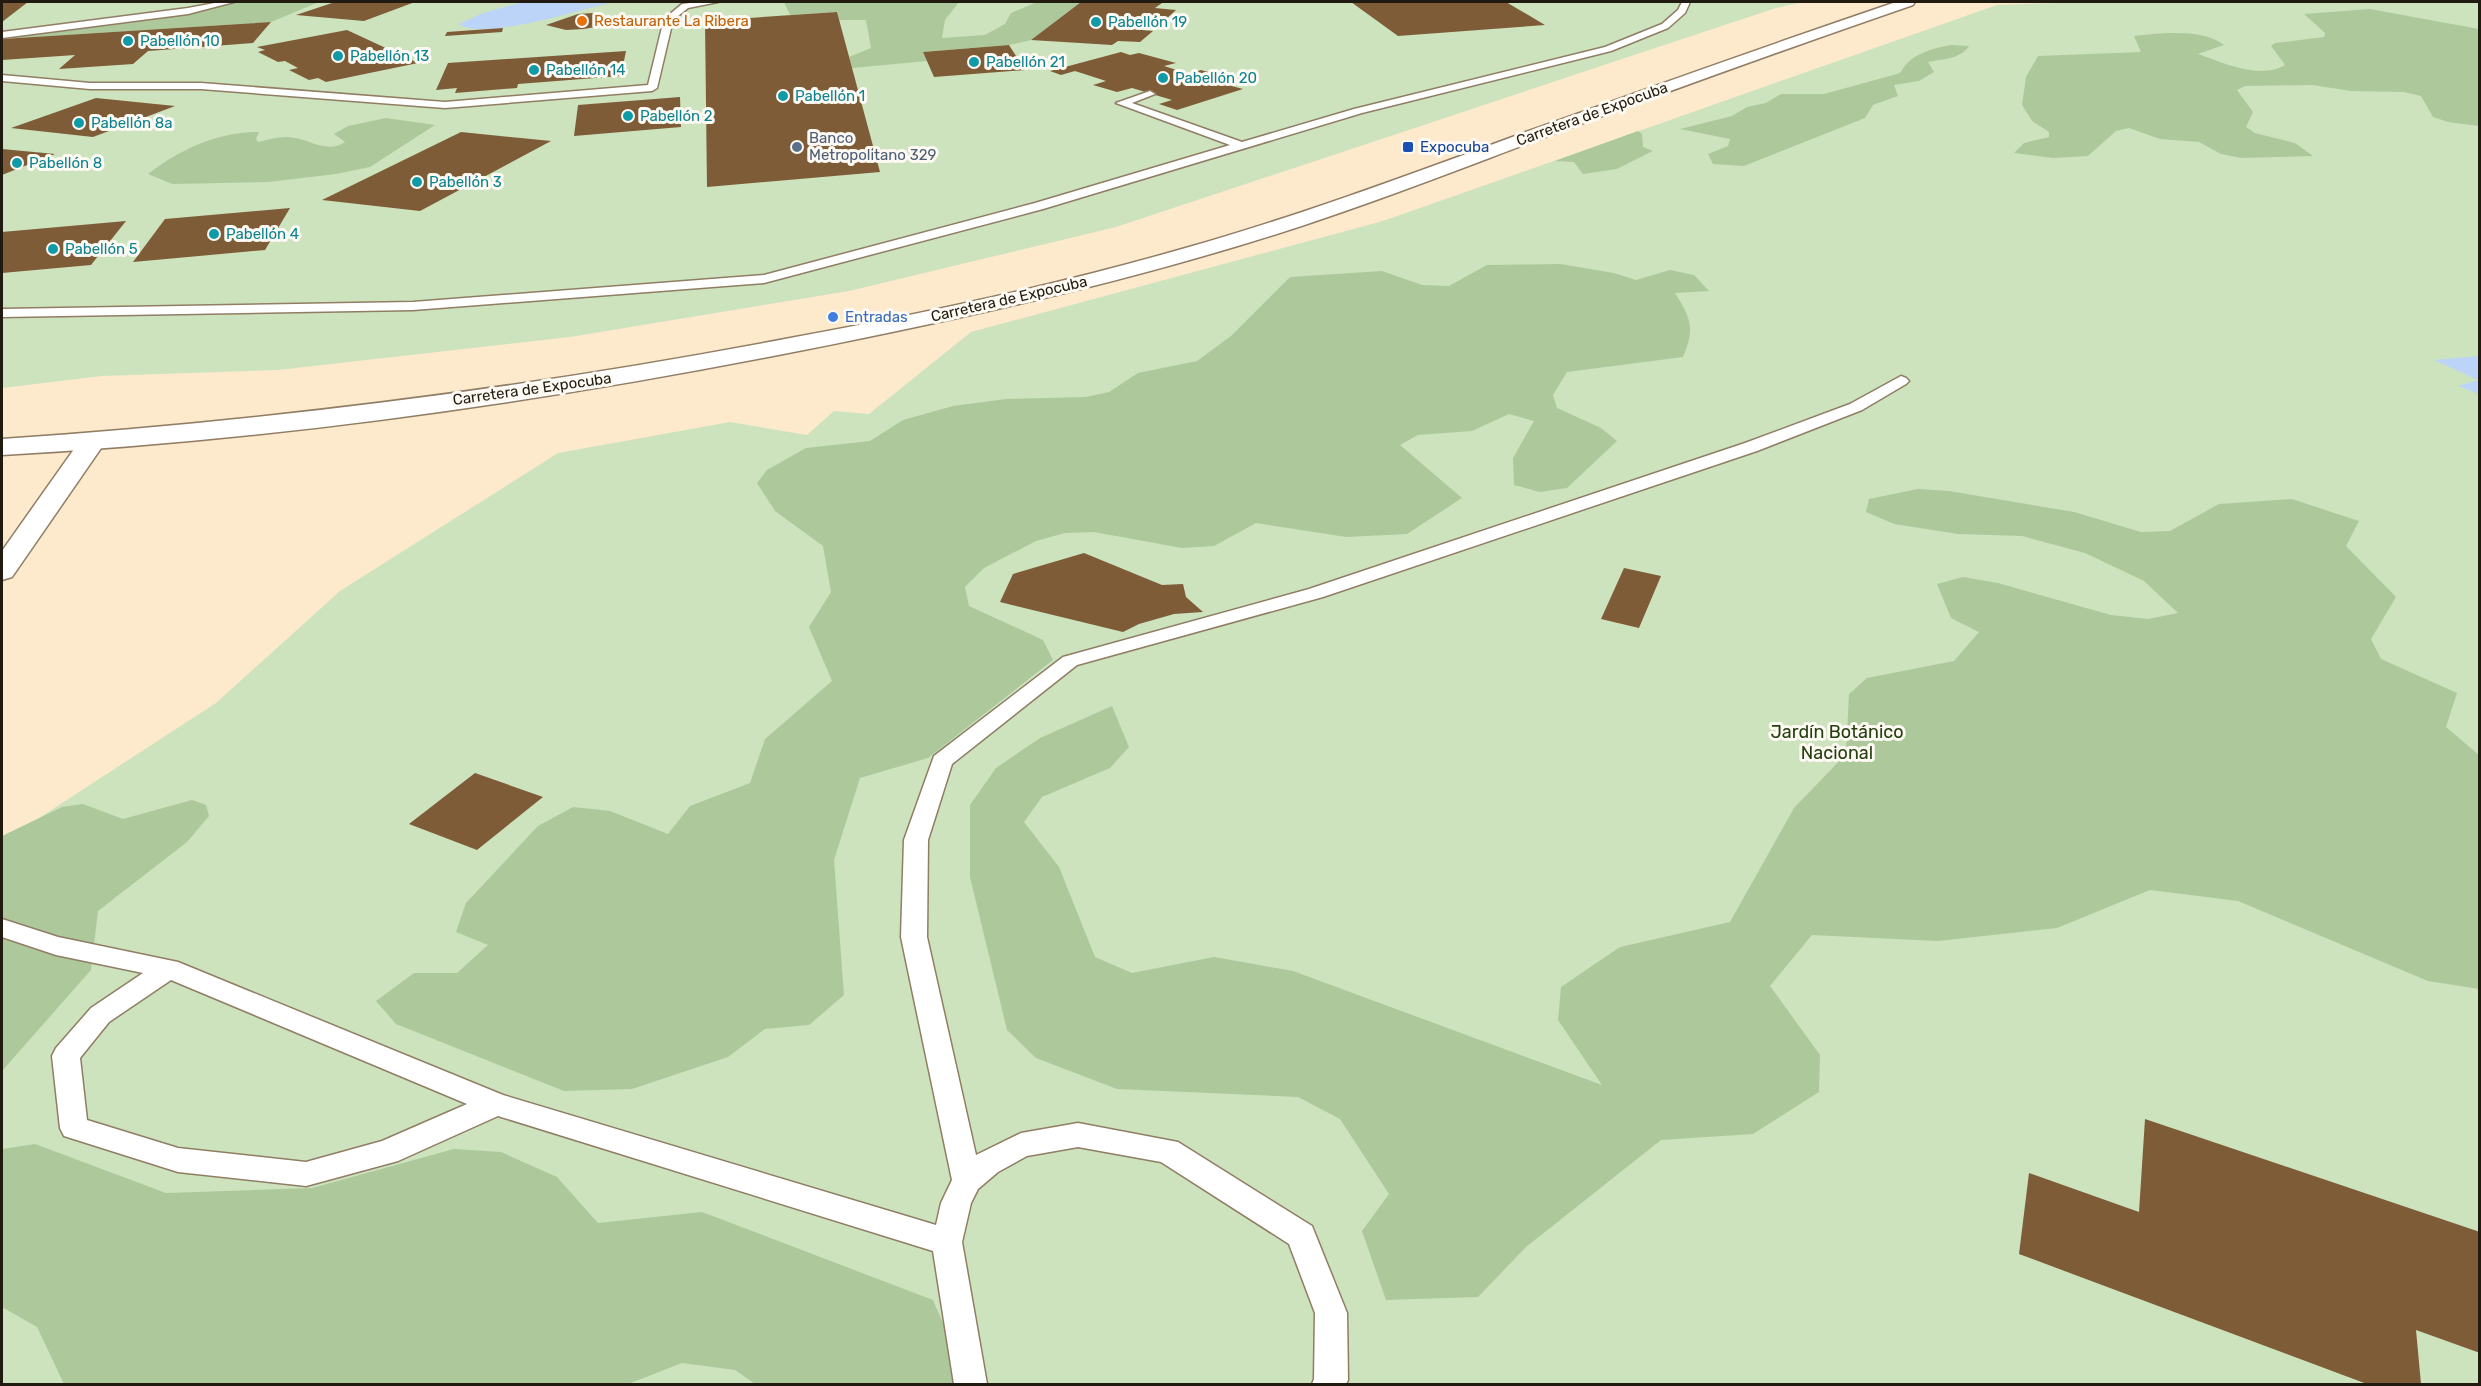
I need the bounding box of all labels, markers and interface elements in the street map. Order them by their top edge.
place label: Restaurante La Ribera [594,12,749,30]
place label: Pabellón 19 [1108,13,1187,31]
marker: Restaurante La Ribera [575,14,589,28]
marker: Pabellón 19 [1089,15,1103,29]
place label: Pabellón 10 [140,32,220,50]
marker: Pabellón 10 [121,34,135,48]
place label: Pabellón 13 [350,47,429,65]
marker: Pabellón 13 [331,49,345,63]
place label: Pabellón 21 [986,53,1065,71]
marker: Pabellón 21 [967,55,981,69]
place label: Pabellón 14 [546,61,626,79]
marker: Pabellón 14 [527,63,541,77]
place label: Pabellón 20 [1175,69,1257,87]
marker: Pabellón 20 [1156,71,1170,85]
street label: Carretera de Expocuba [1514,78,1670,150]
place label: Pabellón 1 [795,87,865,105]
marker: Pabellón 1 [776,89,790,103]
place label: Pabellón 2 [640,107,713,125]
marker: Pabellón 2 [621,109,635,123]
place label: Pabellón 8a [91,114,173,132]
marker: Pabellón 8a [72,116,86,130]
place label: Banco Metropolitano 329 [809,129,936,164]
place label: Expocuba [1420,138,1489,156]
marker: Banco Metropolitano 329 [790,140,804,154]
marker: Expocuba [1401,140,1415,154]
place label: Pabellón 8 [29,154,102,172]
marker: Pabellón 8 [10,156,24,170]
place label: Pabellón 3 [429,173,502,191]
marker: Pabellón 3 [410,175,424,189]
place label: Pabellón 4 [226,225,299,243]
marker: Pabellón 4 [207,227,221,241]
place label: Pabellón 5 [65,240,138,258]
marker: Pabellón 5 [46,242,60,256]
street label: Carretera de Expocuba [929,272,1089,326]
place label: Entradas [845,308,908,326]
marker: Entradas [826,310,840,324]
street label: Carretera de Expocuba [452,369,612,409]
park label: Jardín Botánico Nacional [1770,721,1904,764]

